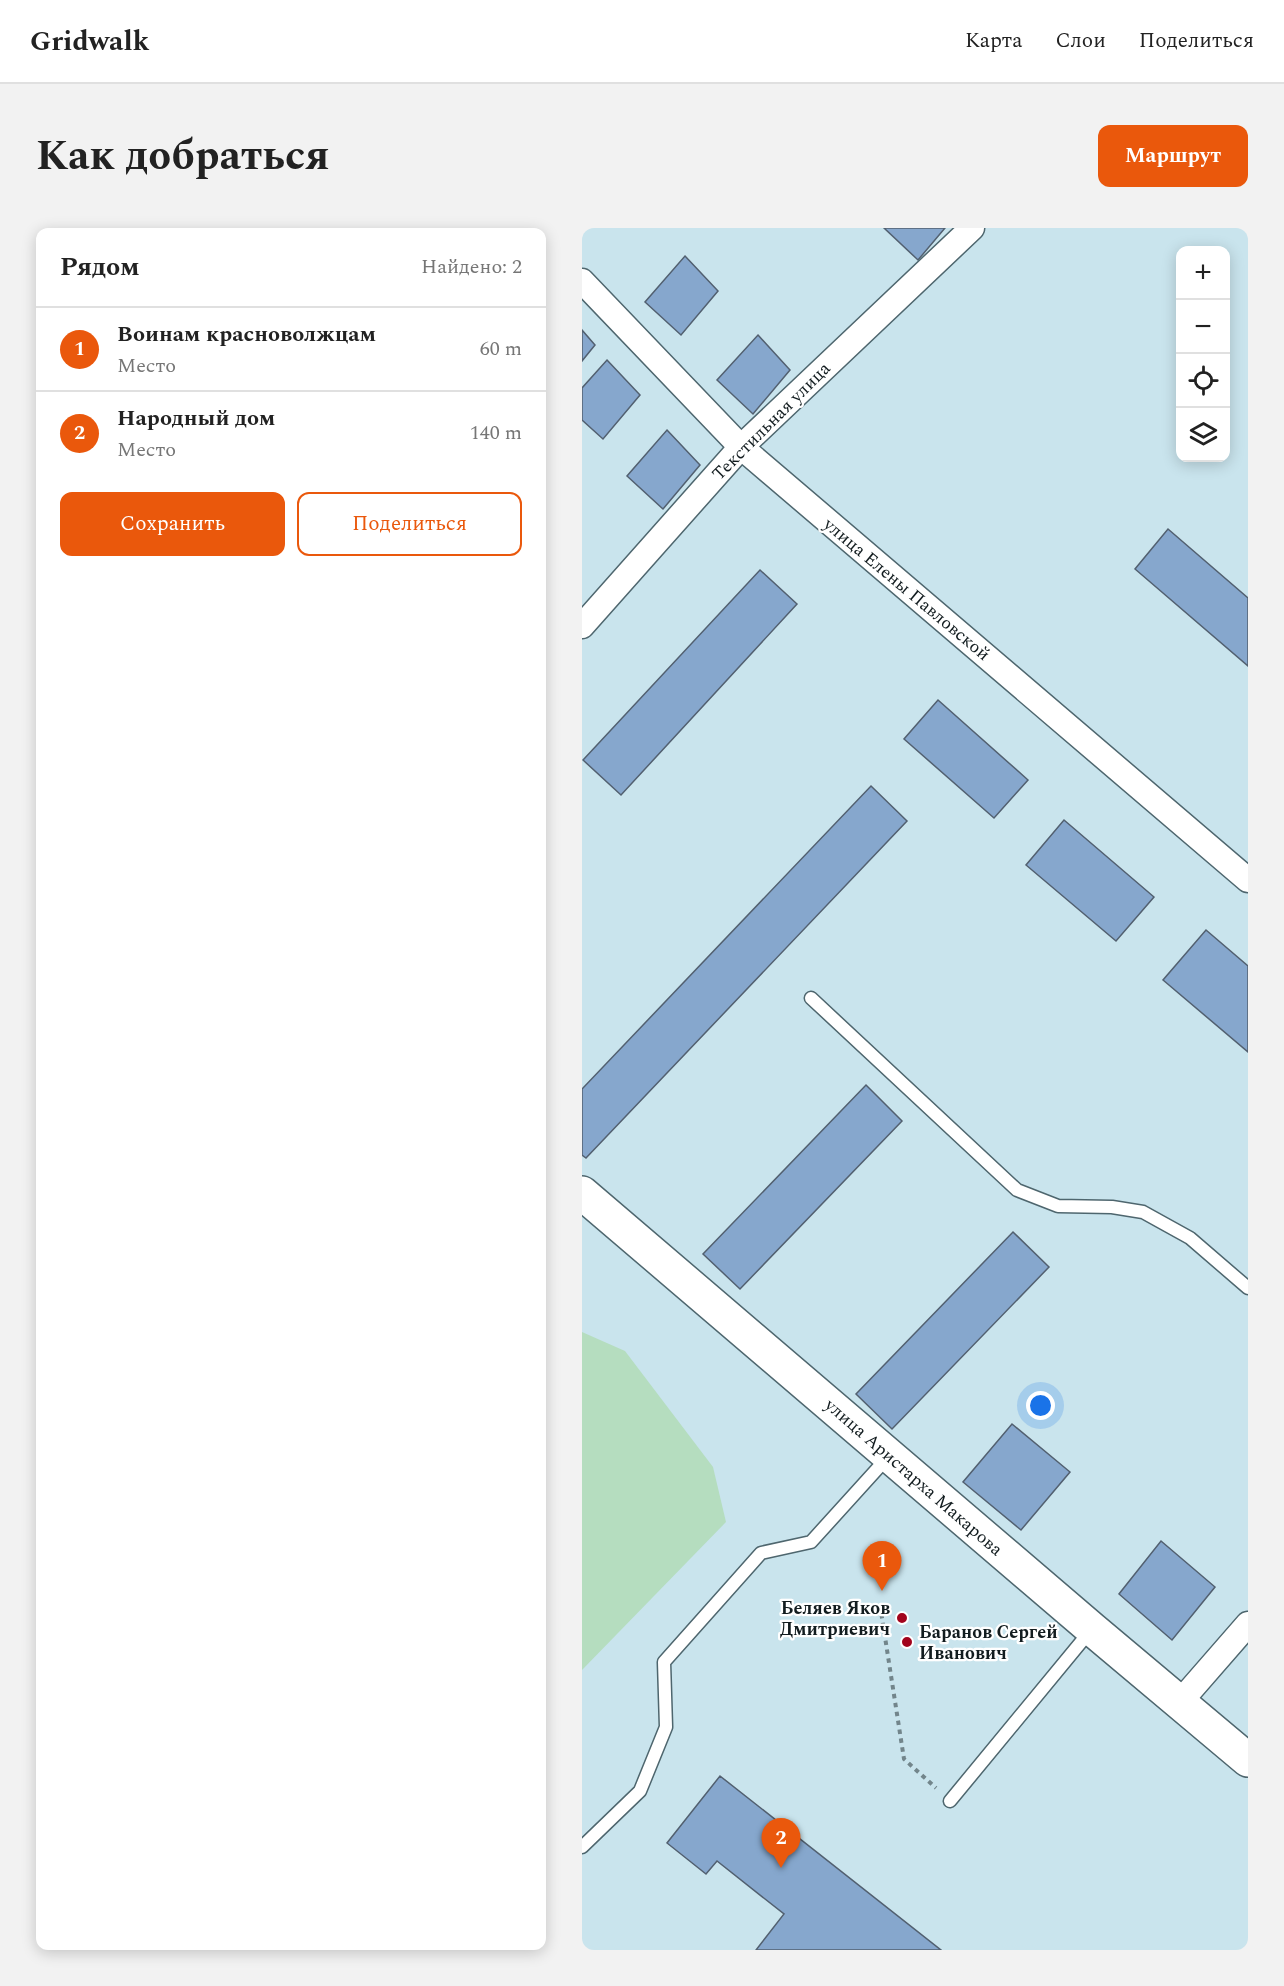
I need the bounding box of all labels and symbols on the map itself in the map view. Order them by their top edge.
street label: Текстильная улица [706,356,837,487]
street label: улица Елены Павловской [817,511,996,667]
street label: улица Аристарха Макарова [818,1391,1009,1563]
your location [1026,1391,1055,1420]
pin: 1 [862,1542,902,1591]
place label: Беляев Яков Дмитриевич [780,1595,890,1643]
marker: Беляев Яков Дмитриевич [895,1611,909,1625]
place label: Баранов Сергей Иванович [919,1619,1058,1667]
marker: Баранов Сергей Иванович [900,1635,914,1649]
pin: 2 [762,1818,800,1868]

